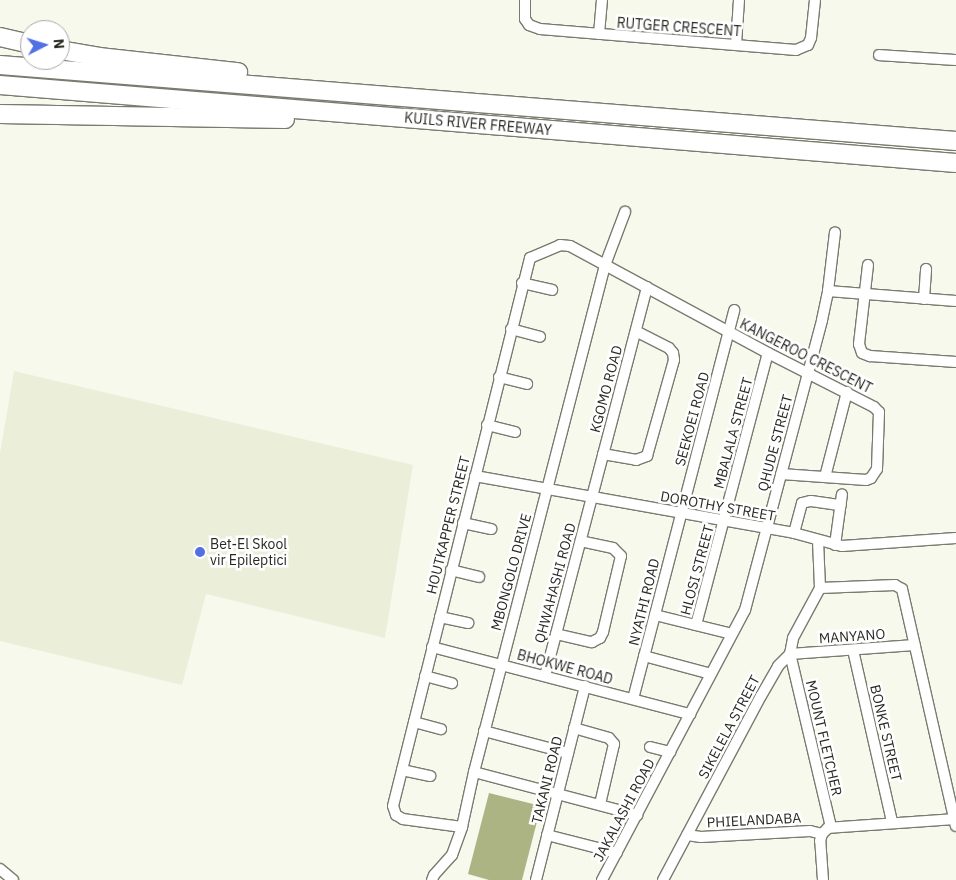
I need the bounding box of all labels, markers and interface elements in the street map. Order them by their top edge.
street label: RUTGER CRESCENT [616,14,742,40]
north arrow [20,20,70,70]
text: N [50,38,68,50]
street label: KUILS RIVER FREEWAY [404,109,552,139]
street label: KANGEROO CRESCENT [737,315,875,397]
street label: KGOMO ROAD [586,344,626,434]
street label: SEEKOEI ROAD [671,370,713,468]
street label: MBALALA STREET [710,376,756,490]
street label: QHUDE STREET [754,393,796,493]
street label: HOUTKAPPER STREET [423,454,473,596]
street label: DOROTHY STREET [659,488,777,524]
street label: MBONGOLO DRIVE [487,512,535,632]
street label: QHWAHASHI ROAD [531,521,579,645]
street label: HLOSI STREET [677,523,717,617]
place label: Bet-El Skool vir Epileptici [210,536,287,568]
marker: Bet-El Skool vir Epileptici [194,546,206,558]
street label: NYATHI ROAD [625,557,663,647]
street label: MANYANO [818,625,886,647]
street label: BHOKWE ROAD [515,646,615,688]
street label: SIKELELA STREET [695,672,763,782]
street label: MOUNT FLETCHER [802,678,846,798]
street label: BONKE STREET [867,683,905,783]
street label: TAKANI ROAD [528,734,566,826]
street label: JAKALASHI ROAD [590,756,658,864]
street label: PHIELANDABA [706,809,802,831]

